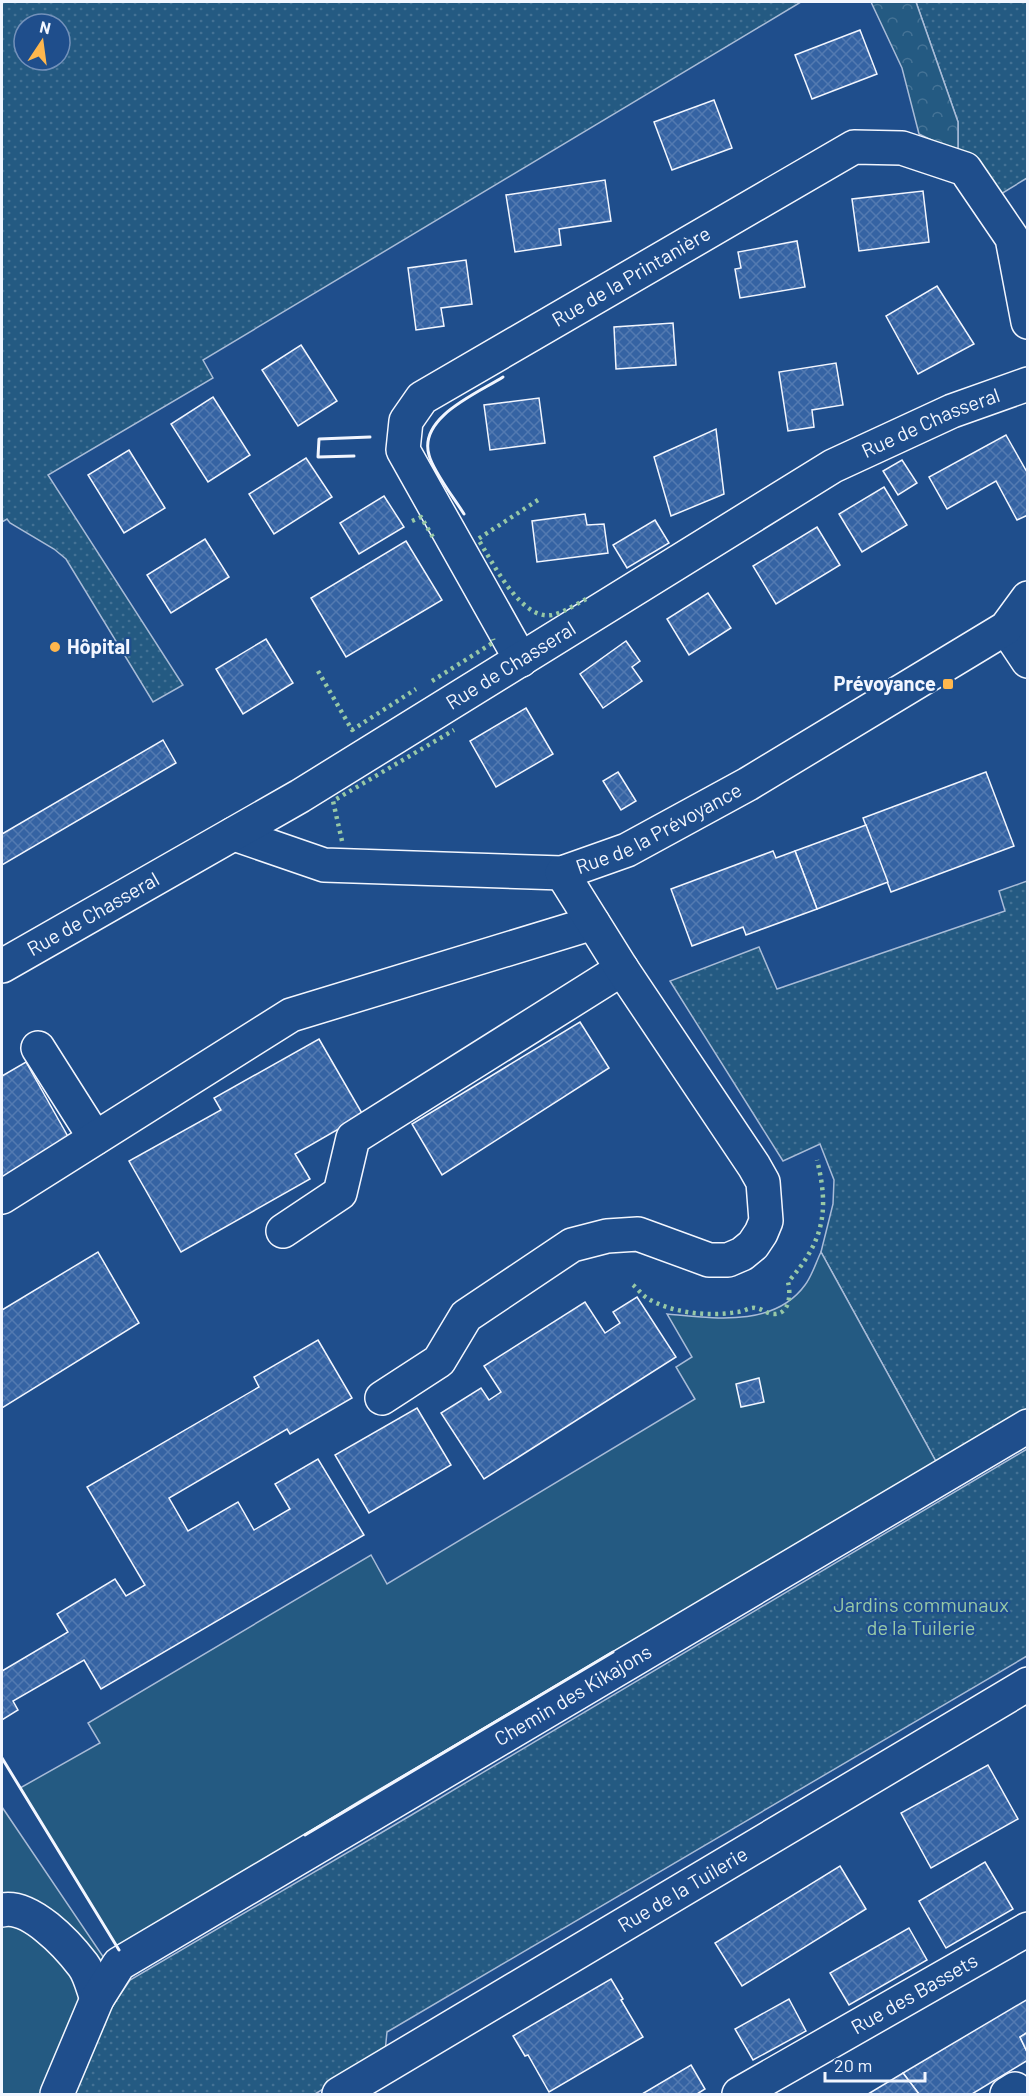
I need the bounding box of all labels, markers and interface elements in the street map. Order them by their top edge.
north arrow [12,12,72,72]
text: N [38,16,53,37]
street label: Rue de la Printanière [547,220,714,331]
street label: Rue de Chasseral [857,382,1003,462]
street label: Rue de Chasseral [441,615,580,714]
place label: Hôpital [67,634,130,658]
marker: Hôpital [48,640,62,654]
place label: Prévoyance [834,671,936,695]
marker: Prévoyance [941,677,955,691]
street label: Rue de la Prévoyance [572,777,745,878]
street label: Rue de Chasseral [22,866,163,960]
park label: Jardins communaux de la Tuilerie [833,1592,1009,1639]
street label: Chemin des Kikajons [490,1639,655,1750]
street label: Rue de la Tuilerie [613,1841,751,1936]
street label: Rue des Bassets [846,1947,981,2039]
scale bar [825,2045,926,2083]
text: 20 m [834,2054,872,2076]

